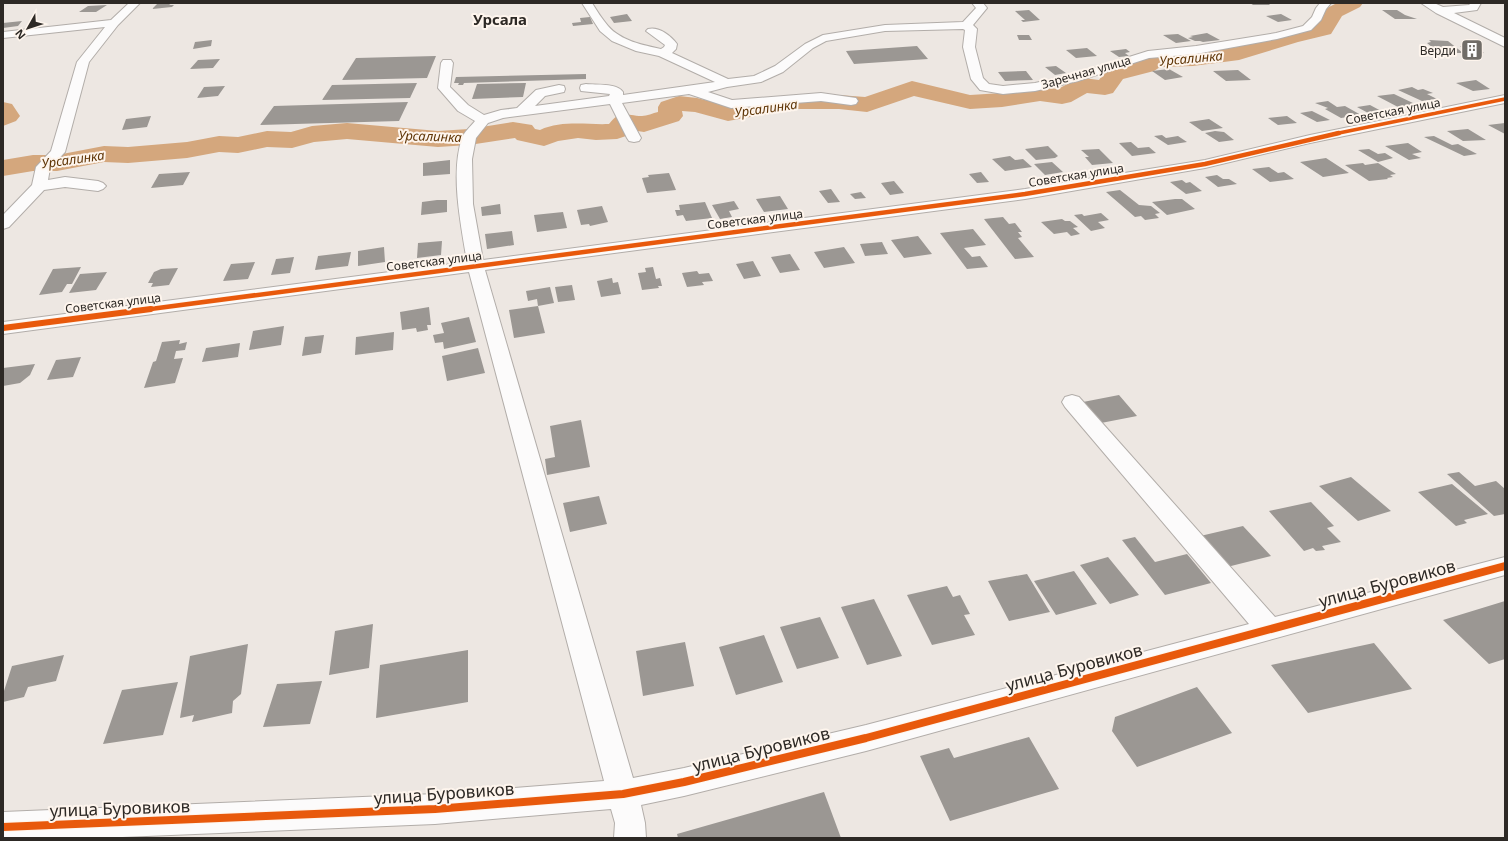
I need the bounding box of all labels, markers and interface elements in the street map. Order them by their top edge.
north arrow [8,8,48,48]
district label: Урсала [473,9,527,29]
text: N [11,26,28,43]
building icon: Верди [1459,37,1485,63]
place label: Верди [1420,42,1456,59]
water label: Урсалинка [1159,46,1224,70]
street label: Заречная улица [1039,51,1133,93]
street label: Советская улица [1344,93,1442,129]
water label: Урсалинка [733,95,799,121]
water label: Урсалинка [398,126,463,146]
water label: Урсалинка [40,146,106,172]
street label: Советская улица [1027,159,1125,191]
street label: Советская улица [706,205,804,233]
street label: Советская улица [385,247,483,275]
street label: Советская улица [64,289,162,317]
street label: улица Буровиков [1316,554,1458,612]
street label: улица Буровиков [1003,638,1145,696]
street label: улица Буровиков [690,721,832,777]
street label: улица Буровиков [373,777,515,809]
street label: улица Буровиков [49,794,191,822]

